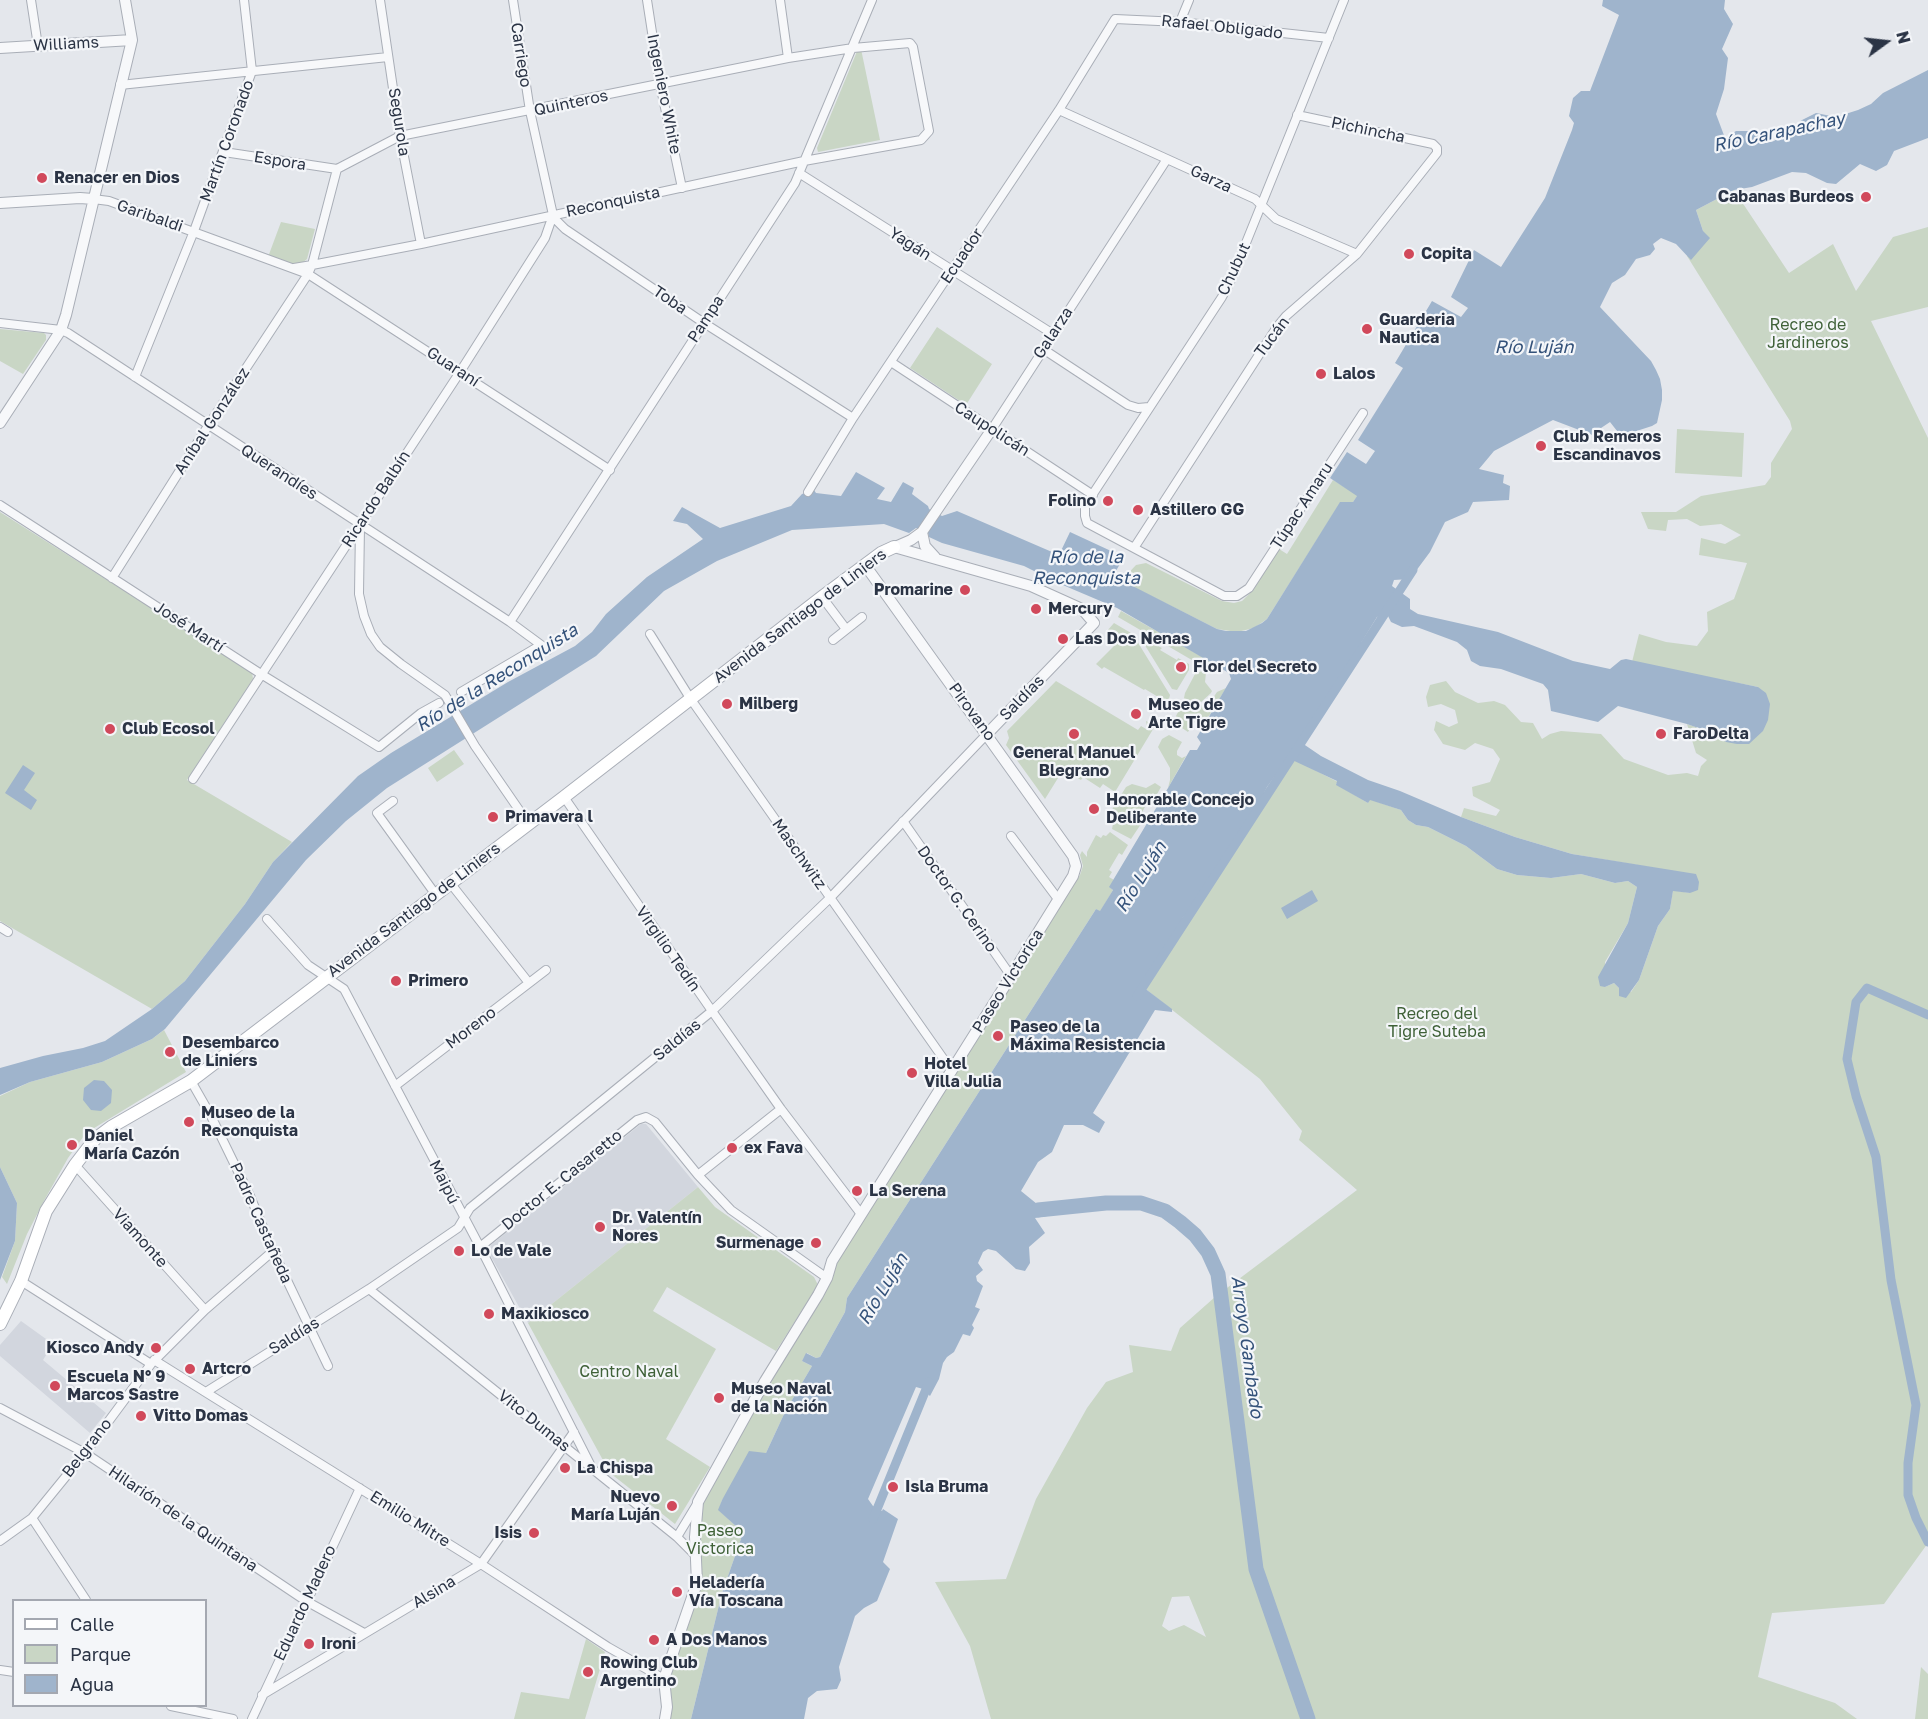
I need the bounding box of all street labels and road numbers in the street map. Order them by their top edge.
street label: Rafael Obligado [1160,11,1284,43]
street label: Carriego [506,21,536,89]
street label: Ingeniero White [643,32,685,156]
street label: Williams [33,33,99,55]
street label: Martín Coronado [196,77,258,205]
street label: Segurola [384,86,414,158]
street label: Quinteros [532,86,610,120]
street label: Pichincha [1329,113,1407,147]
street label: Espora [252,147,308,175]
street label: Garza [1187,161,1235,197]
street label: Reconquista [564,183,662,221]
street label: Garibaldi [114,196,186,236]
street label: Yagán [885,223,935,265]
street label: Ecuador [937,225,987,287]
street label: Chubut [1213,239,1255,299]
street label: Toba [649,282,691,318]
street label: Pampa [684,292,728,346]
street label: Galarza [1029,303,1077,363]
street label: Tucán [1251,313,1293,361]
street label: Guaraní [423,343,483,391]
street label: Aníbal González [170,364,254,478]
street label: Caupolicán [951,398,1033,460]
street label: Querandíes [237,440,321,504]
street label: Ricardo Balbín [338,447,414,551]
street label: Túpac Amaru [1267,459,1337,553]
street label: Avenida Santiago de Liniers [710,545,890,687]
street label: José Martí [150,597,228,657]
street label: Saldías [996,671,1048,725]
street label: Pirovano [945,679,999,745]
street label: Maschwitz [768,815,830,893]
street label: Avenida Santiago de Liniers [324,839,504,981]
street label: Doctor G. Cerino [913,842,1001,956]
street label: Virgilio Tedín [631,903,705,995]
street label: Paseo Victorica [968,926,1048,1036]
street label: Moreno [442,1003,500,1053]
street label: Saldías [649,1015,705,1065]
street label: Doctor E. Casaretto [498,1126,626,1234]
street label: Maipú [425,1157,463,1207]
street label: Padre Castañeda [226,1160,296,1286]
street label: Viamonte [108,1204,172,1272]
street label: Saldías [265,1313,323,1359]
street label: Vito Dumas [494,1386,574,1456]
street label: Belgrano [58,1415,116,1481]
street label: Hilarión de la Quintana [105,1462,261,1576]
street label: Emilio Mitre [366,1487,454,1551]
street label: Eduardo Madero [270,1542,340,1664]
street label: Alsina [409,1572,459,1612]

